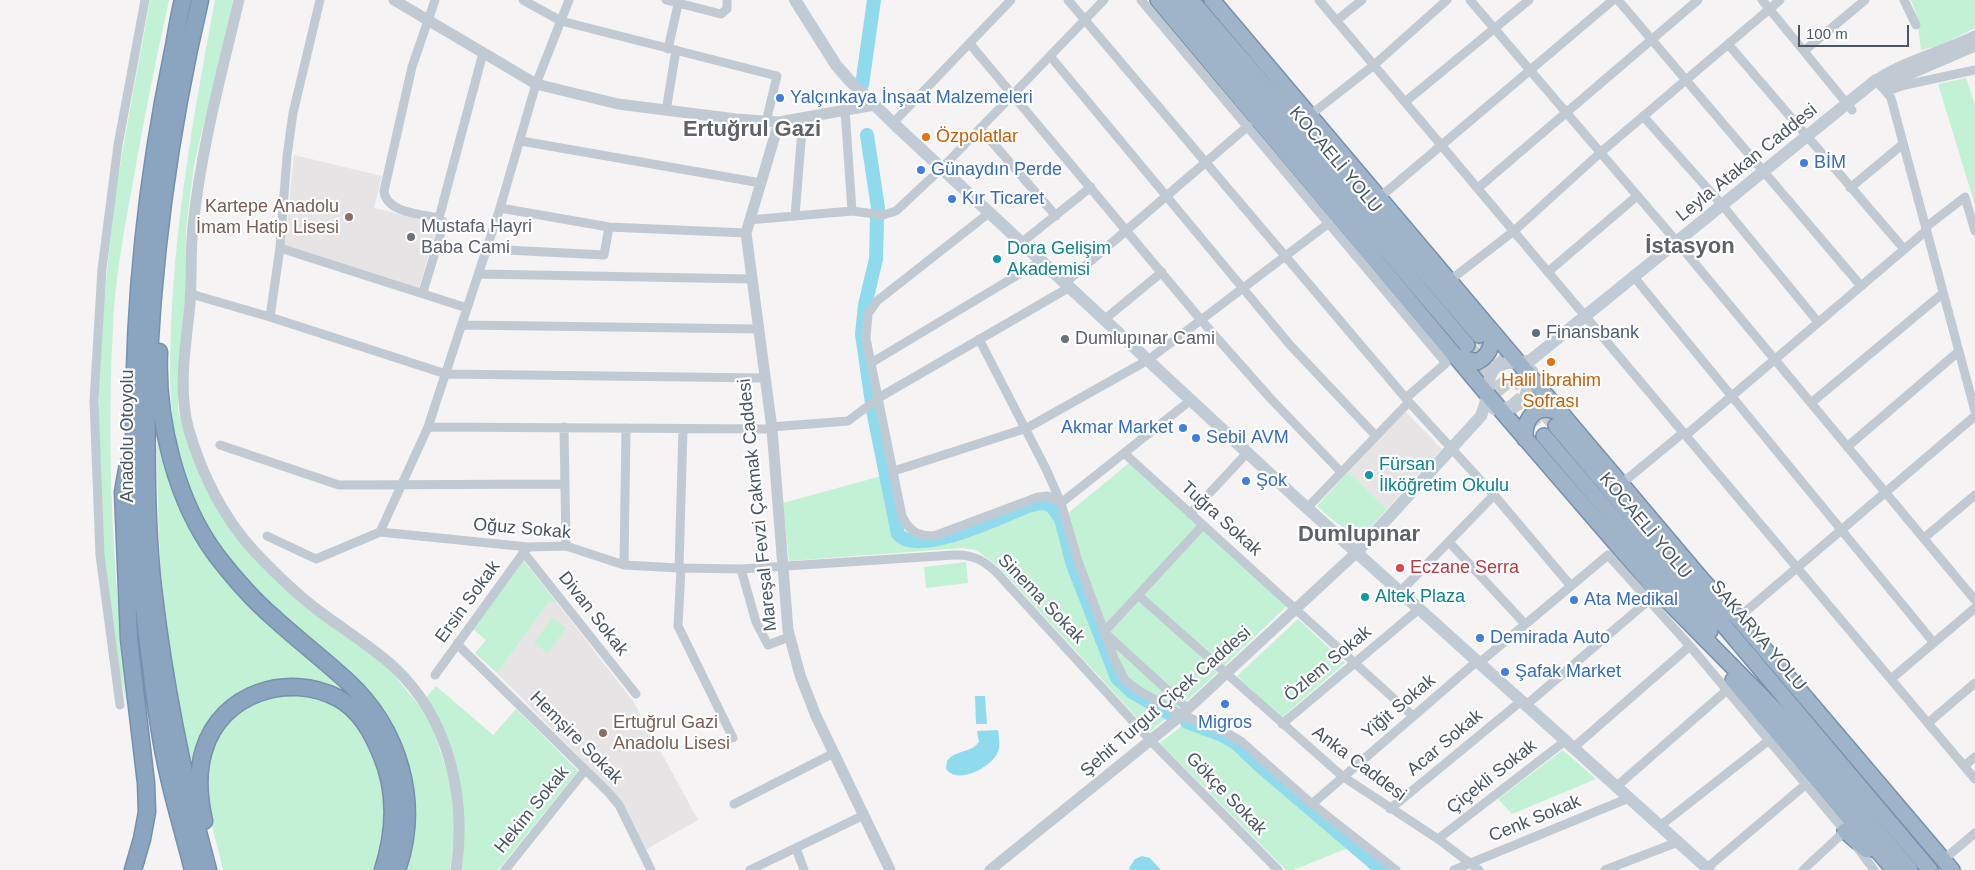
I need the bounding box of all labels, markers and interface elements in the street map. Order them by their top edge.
scale bar [1800,15,1911,47]
text: 100 m [1806,25,1848,42]
place label: Yalçınkaya İnşaat Malzemeleri [790,87,1033,109]
marker: Yalçınkaya İnşaat Malzemeleri [774,92,786,104]
street label: Leyla Atakan Caddesi [1672,100,1822,226]
street label: KOCAELİ YOLU [1284,102,1386,218]
district label: Ertuğrul Gazi [683,117,821,143]
place label: Özpolatlar [936,126,1018,148]
marker: Özpolatlar [920,131,932,143]
place label: BİM [1814,152,1846,174]
marker: BİM [1798,157,1810,169]
place label: Günaydın Perde [931,159,1062,181]
marker: Günaydın Perde [915,164,927,176]
place label: Kır Ticaret [962,188,1044,210]
marker: Kır Ticaret [946,193,958,205]
place label: Kartepe Anadolu İmam Hatip Lisesi [196,196,339,238]
marker: Kartepe Anadolu İmam Hatip Lisesi [343,211,355,223]
place label: Mustafa Hayri Baba Cami [421,216,532,258]
marker: Mustafa Hayri Baba Cami [405,231,417,243]
district label: İstasyon [1645,234,1735,260]
place label: Dora Gelişim Akademisi [1007,238,1111,280]
marker: Dora Gelişim Akademisi [991,253,1003,265]
place label: Finansbank [1546,322,1639,344]
marker: Finansbank [1530,327,1542,339]
place label: Dumlupınar Cami [1075,328,1215,350]
marker: Dumlupınar Cami [1059,333,1071,345]
marker: Halil İbrahim Sofrası [1545,356,1557,368]
street label: Anadolu Otoyolu [117,369,139,503]
place label: Halil İbrahim Sofrası [1501,370,1601,412]
street label: Mareşal Fevzi Çakmak Caddesi [734,378,782,632]
place label: Akmar Market [1061,417,1173,439]
marker: Akmar Market [1177,422,1189,434]
place label: Sebil AVM [1206,427,1289,449]
marker: Sebil AVM [1190,432,1202,444]
place label: Fürsan İlköğretim Okulu [1379,454,1509,496]
street label: KOCAELİ YOLU [1594,468,1696,584]
marker: Fürsan İlköğretim Okulu [1363,469,1375,481]
place label: Şok [1256,470,1287,492]
marker: Şok [1240,475,1252,487]
street label: Tuğra Sokak [1176,477,1266,561]
street label: Oğuz Sokak [472,514,572,544]
district label: Dumlupınar [1298,522,1420,548]
street label: Sinema Sokak [993,550,1089,648]
street label: Ersin Sokak [431,557,505,647]
place label: Eczane Serra [1410,557,1519,579]
marker: Eczane Serra [1394,562,1406,574]
street label: Divan Sokak [553,568,633,660]
street label: SAKARYA YOLU [1706,576,1810,696]
place label: Altek Plaza [1375,586,1465,608]
place label: Ata Medikal [1584,589,1678,611]
marker: Altek Plaza [1359,591,1371,603]
marker: Ata Medikal [1568,594,1580,606]
street label: Özlem Sokak [1280,621,1376,707]
street label: Şehit Turgut Çiçek Caddesi [1076,622,1256,782]
place label: Demirada Auto [1490,627,1610,649]
marker: Demirada Auto [1474,632,1486,644]
place label: Şafak Market [1515,661,1621,683]
marker: Şafak Market [1499,666,1511,678]
street label: Yiğit Sokak [1358,670,1440,744]
street label: Hemşire Sokak [525,687,627,789]
marker: Migros [1219,698,1231,710]
street label: Acar Sokak [1403,705,1487,781]
place label: Ertuğrul Gazi Anadolu Lisesi [613,712,730,754]
place label: Migros [1198,712,1252,734]
street label: Anka Caddesi [1308,722,1410,806]
marker: Ertuğrul Gazi Anadolu Lisesi [597,727,609,739]
street label: Çiçekli Sokak [1443,735,1541,819]
street label: Gökçe Sokak [1181,748,1271,840]
street label: Hekim Sokak [490,762,574,858]
street label: Cenk Sokak [1486,791,1584,847]

